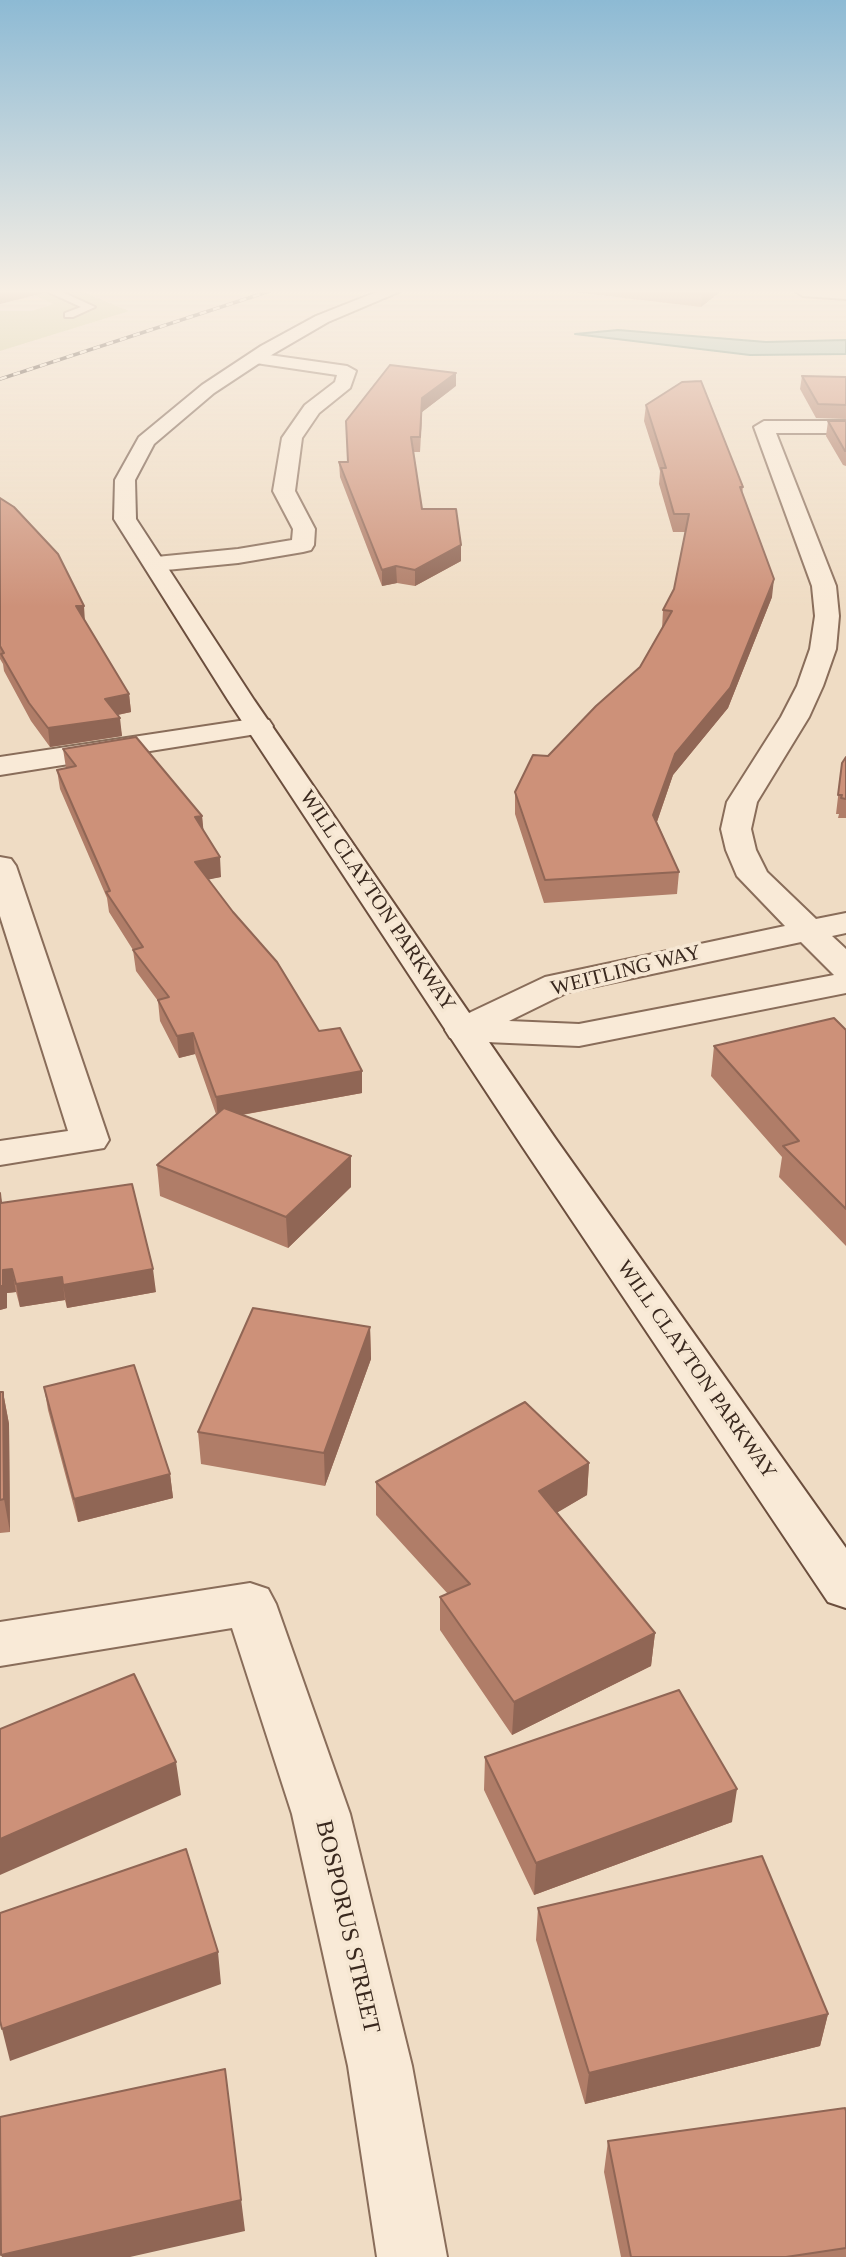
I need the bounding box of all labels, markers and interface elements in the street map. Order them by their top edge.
street label: WILL CLAYTON PARKWAY [294,786,460,1016]
street label: WEITLING WAY [548,940,704,1002]
street label: WILL CLAYTON PARKWAY [611,1256,781,1484]
street label: BOSPORUS STREET [308,1818,386,2036]

